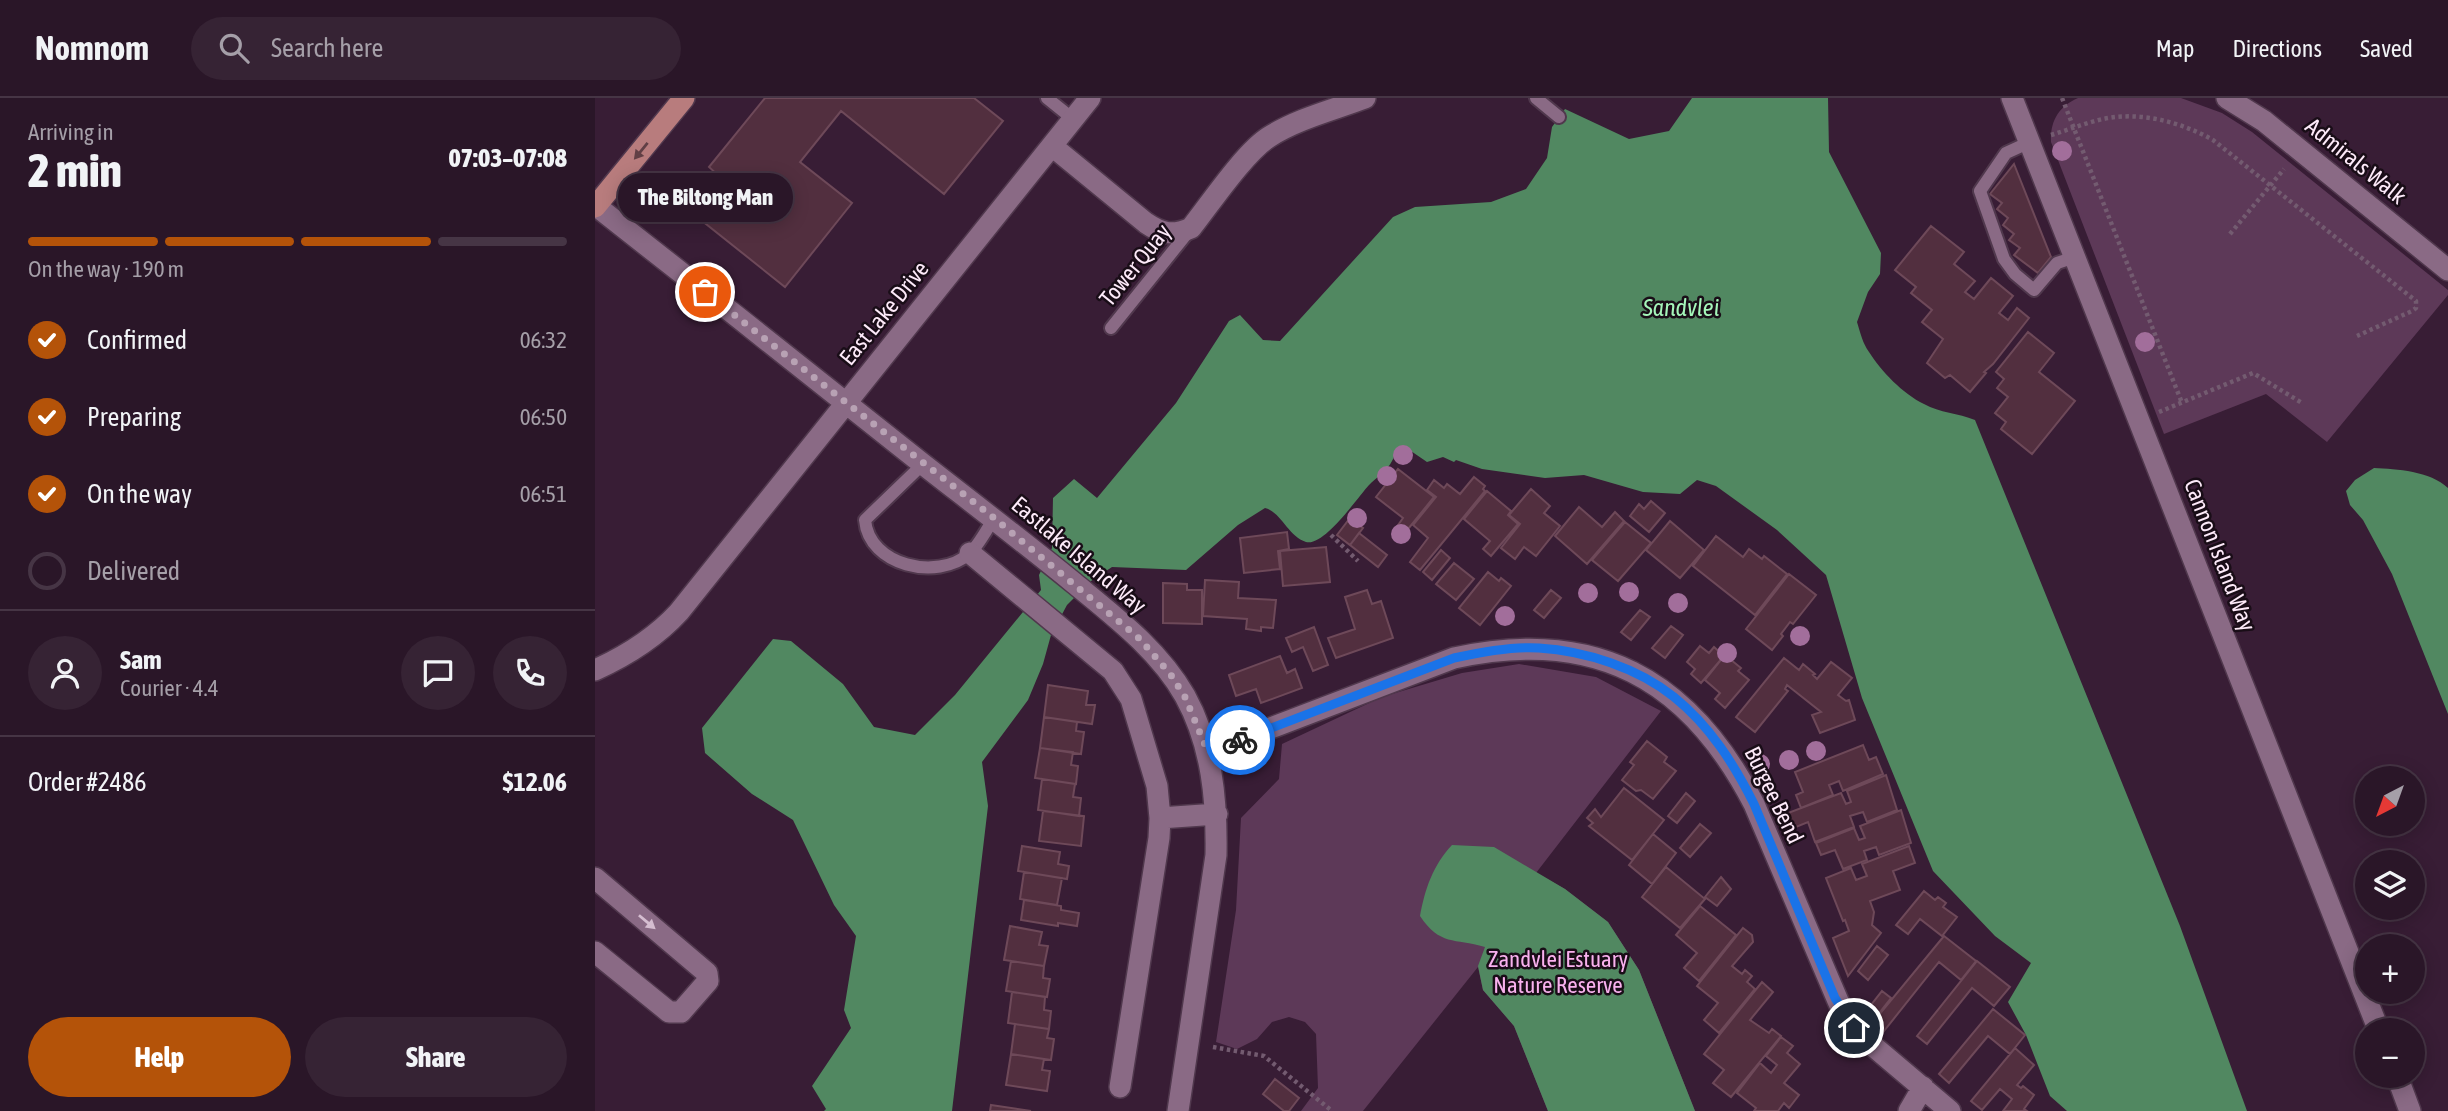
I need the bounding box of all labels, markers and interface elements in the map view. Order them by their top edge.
search box [191,17,681,80]
text: Nomnom [35,29,149,67]
icon: search [215,29,253,67]
text: Search here [271,33,383,63]
text: Map [2156,35,2194,62]
text: Directions [2232,35,2322,62]
text: Saved [2360,35,2413,62]
street label: Admirals Walk [2301,113,2411,209]
text: Arriving in [28,119,114,145]
one-way arrow [634,142,648,160]
text: 07:03–07:08 [449,143,567,173]
text: 2 min [28,144,122,197]
callout: The Biltong Man [617,173,793,222]
text: The Biltong Man [638,184,773,210]
street label: Tower Quay [1094,219,1176,311]
text: On the way · 190 m [28,256,184,282]
street label: East Lake Drive [834,256,934,370]
pin [675,262,735,322]
icon: bag [686,273,724,311]
water label: Sandvlei [1642,294,1719,321]
icon: check [28,321,66,359]
text: Confirmed [87,325,187,355]
text: 06:32 [520,327,567,353]
icon: check [28,398,66,436]
text: Preparing [87,402,181,432]
text: 06:50 [520,404,567,430]
icon: check [28,475,66,513]
street label: Cannon Island Way [2179,475,2261,635]
text: On the way [87,479,192,509]
text: 06:51 [520,481,567,507]
street label: Eastlake Island Way [1007,491,1151,619]
text: Delivered [87,556,180,586]
button: person [28,636,102,710]
button: chat [401,636,475,710]
button: phone [493,636,567,710]
text: Sam [120,645,162,675]
text: Courier · 4.4 [120,675,219,701]
courier [1205,705,1275,775]
icon: bike [1221,721,1259,759]
street label: Burgee Bend [1739,742,1809,848]
north arrow [2355,766,2425,836]
map controls [2355,766,2425,1088]
text: Order #2486 [28,767,147,797]
text: $12.06 [503,767,567,797]
button: layers [2355,850,2425,920]
one-way arrow [638,914,656,930]
button: + [2355,934,2425,1004]
park label: Zandvlei Estuary Nature Reserve [1488,946,1628,998]
pin [1824,998,1884,1058]
icon: home [1835,1009,1873,1047]
button: Help [28,1017,291,1097]
button: Share [305,1017,567,1097]
button: − [2355,1018,2425,1088]

